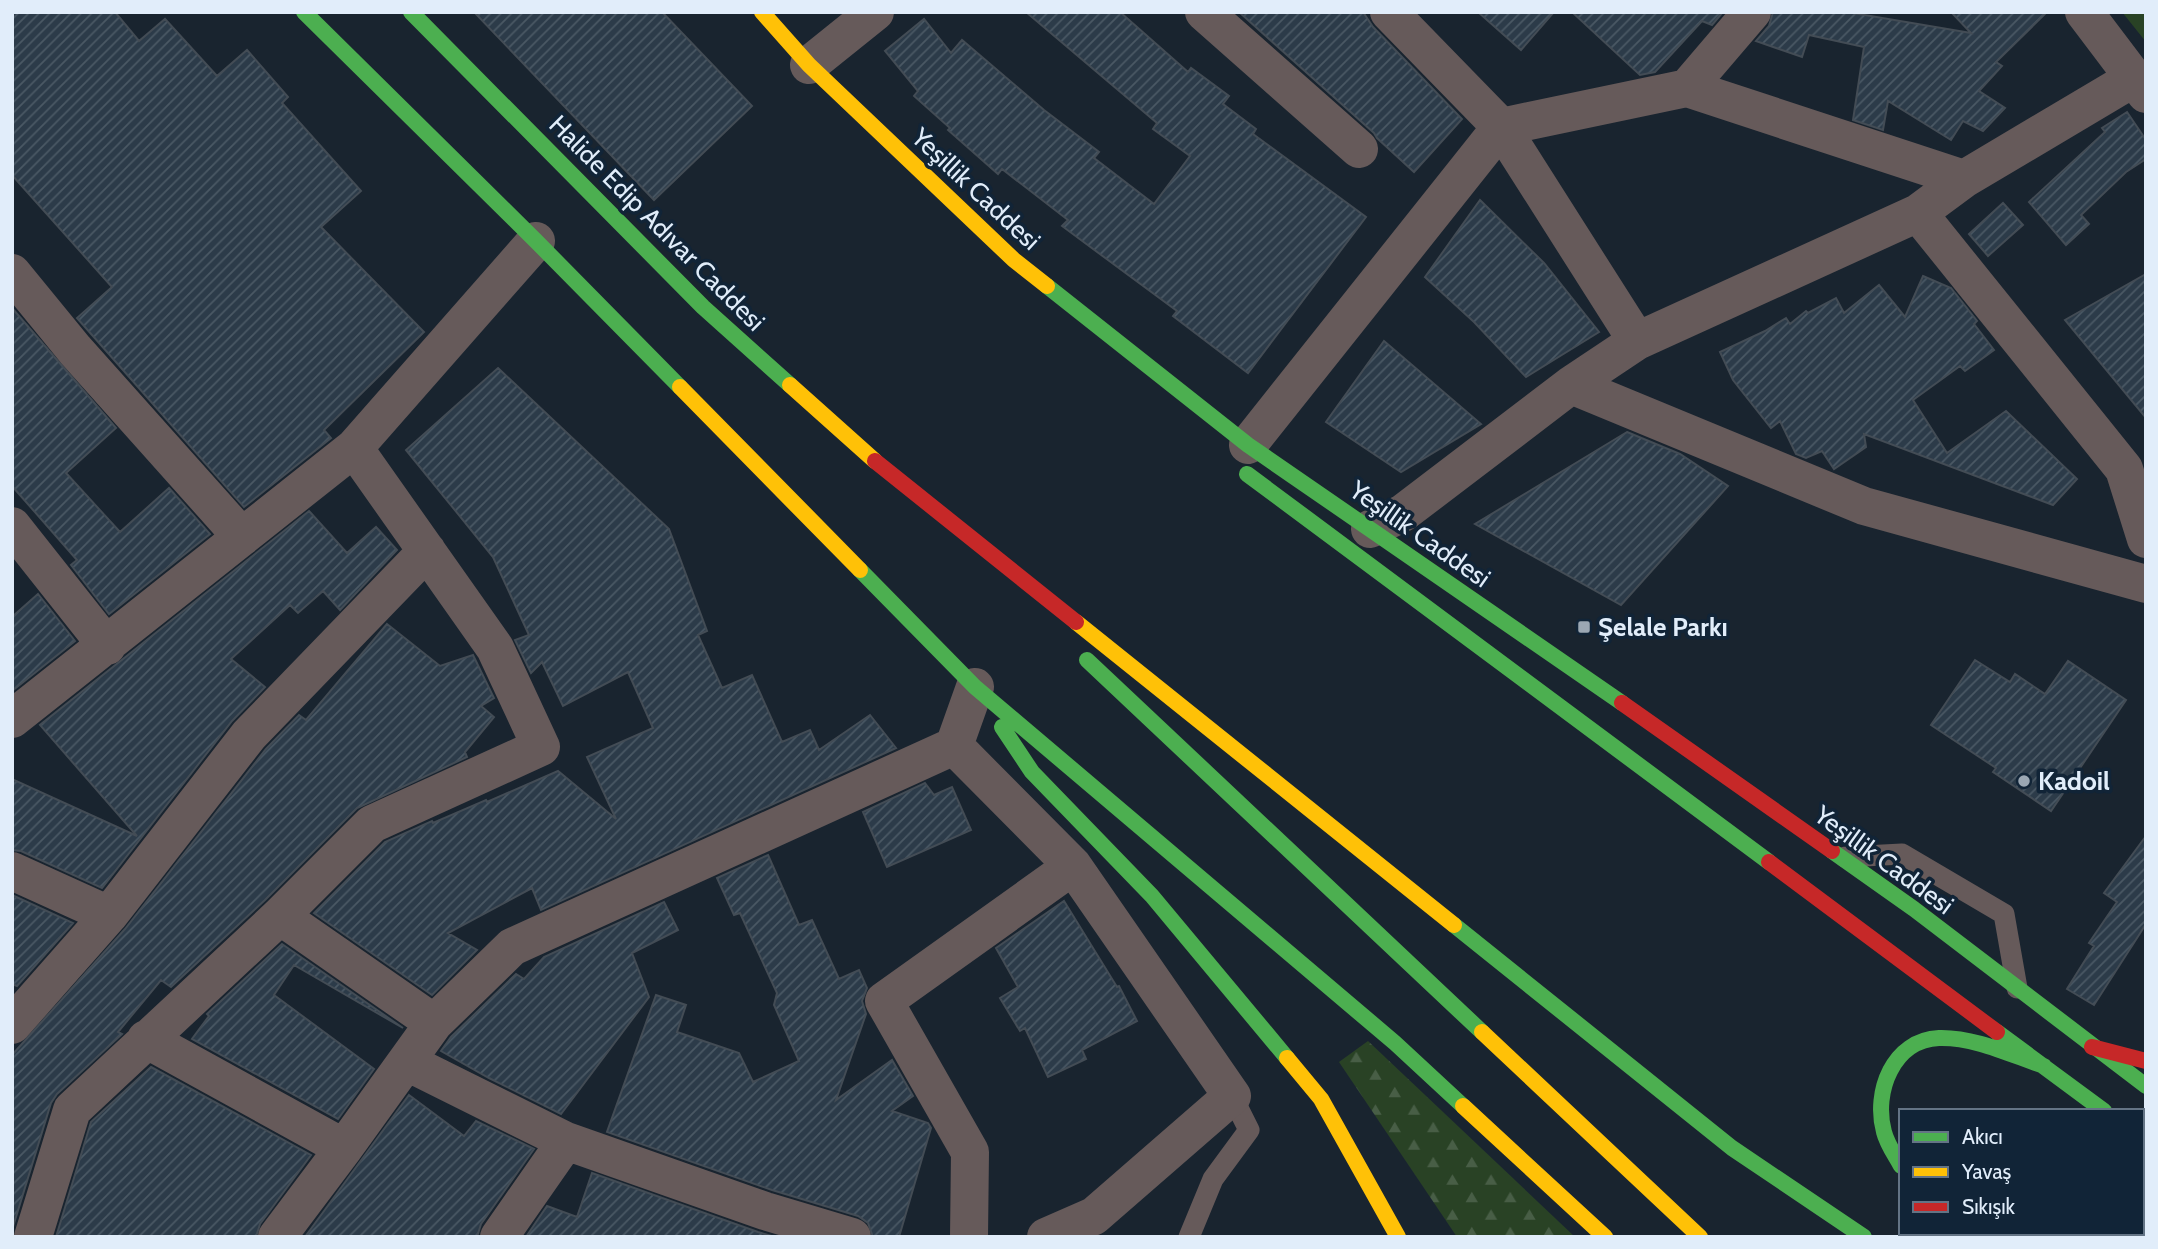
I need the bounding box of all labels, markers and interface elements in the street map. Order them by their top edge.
street label: Halide Edip Adıvar Caddesi [542,108,772,338]
street label: Yeşillik Caddesi [904,121,1047,257]
street label: Yeşillik Caddesi [1343,473,1496,594]
place label: Şelale Parkı [1598,611,1728,643]
marker: Şelale Parkı [1576,619,1592,635]
place label: Kadoil [2038,765,2110,797]
marker: Kadoil [2016,773,2032,789]
street label: Yeşillik Caddesi [1807,798,1960,921]
legend [1899,1109,2144,1235]
text: Akıcı [1962,1124,2003,1149]
text: Yavaş [1961,1159,2011,1184]
text: Sıkışık [1962,1194,2016,1219]

